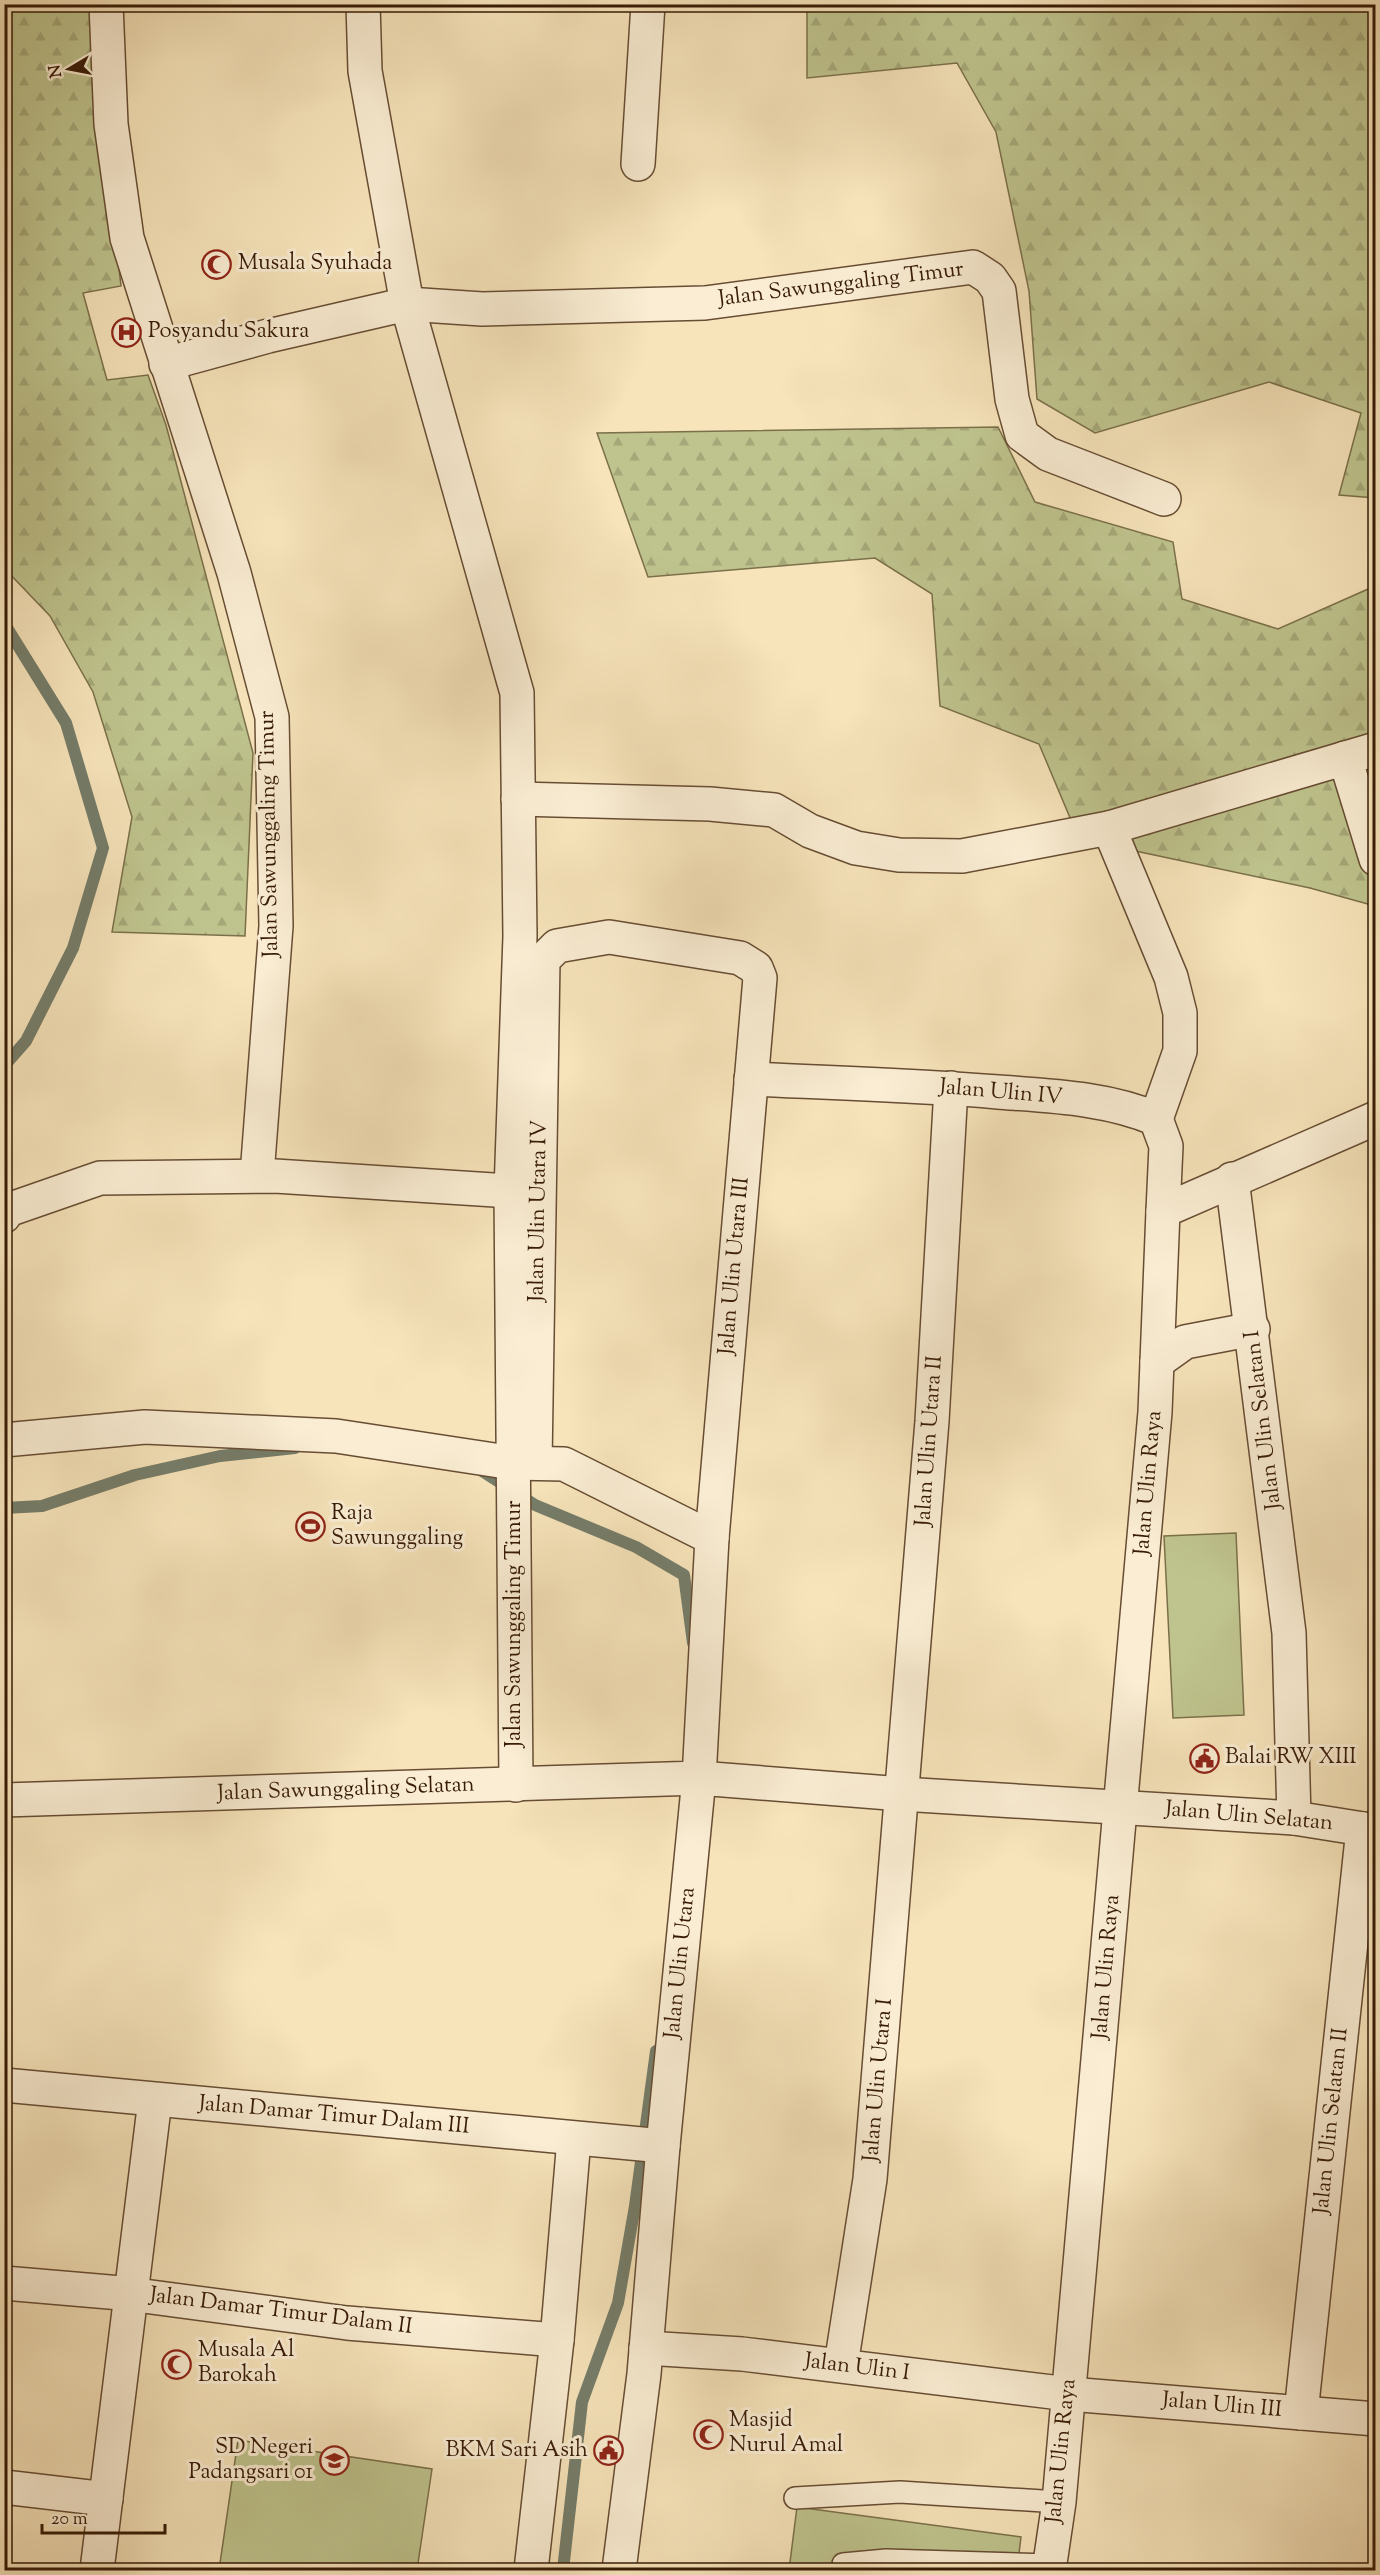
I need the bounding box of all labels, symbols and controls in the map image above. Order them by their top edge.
north arrow [39,39,99,99]
text: N [44,63,69,79]
mosque icon: Musala Syuhada [201,248,233,280]
place label: Musala Syuhada [238,248,392,280]
street label: Jalan Sawunggaling Timur [715,254,966,316]
hospital icon: Posyandu Sakura [111,316,143,348]
place label: Posyandu Sakura [148,316,309,348]
street label: Jalan Sawunggaling Timur [252,710,288,959]
street label: Jalan Ulin IV [937,1072,1064,1114]
street label: Jalan Ulin Utara IV [521,1120,557,1303]
street label: Jalan Ulin Utara III [711,1176,759,1357]
street label: Jalan Ulin Selatan I [1237,1329,1291,1512]
street label: Jalan Ulin Utara II [908,1354,952,1529]
street label: Jalan Ulin Raya [1127,1409,1171,1558]
place label: Raja Sawunggaling [331,1498,464,1555]
street label: Jalan Sawunggaling Timur [499,1501,531,1748]
sports icon: Raja Sawunggaling [294,1511,326,1543]
public building icon: Balai RW XIII [1188,1742,1220,1774]
place label: Balai RW XIII [1225,1742,1357,1774]
street label: Jalan Sawunggaling Selatan [216,1770,475,1811]
street label: Jalan Ulin Selatan [1163,1794,1334,1840]
street label: Jalan Ulin Utara [657,1886,705,2041]
street label: Jalan Ulin Raya [1085,1893,1129,2042]
street label: Jalan Ulin Utara I [856,1997,902,2164]
street label: Jalan Ulin Selatan II [1306,2026,1358,2217]
street label: Jalan Damar Timur Dalam III [196,2088,471,2144]
street label: Jalan Damar Timur Dalam II [147,2280,414,2344]
place label: Musala Al Barokah [198,2335,294,2392]
street label: Jalan Ulin I [802,2346,911,2390]
mosque icon: Musala Al Barokah [161,2348,193,2380]
street label: Jalan Ulin Raya [1038,2377,1086,2526]
street label: Jalan Ulin III [1160,2385,1283,2427]
place label: Masjid Nurul Amal [729,2405,843,2462]
mosque icon: Masjid Nurul Amal [692,2418,724,2450]
place label: SD Negeri Padangsari 01 [188,2432,314,2489]
place label: BKM Sari Asih [446,2435,588,2467]
public building icon: BKM Sari Asih [593,2435,625,2467]
school or university icon: SD Negeri Padangsari 01 [318,2445,350,2477]
scale bar [42,2497,165,2535]
text: 20 m [51,2507,88,2533]

